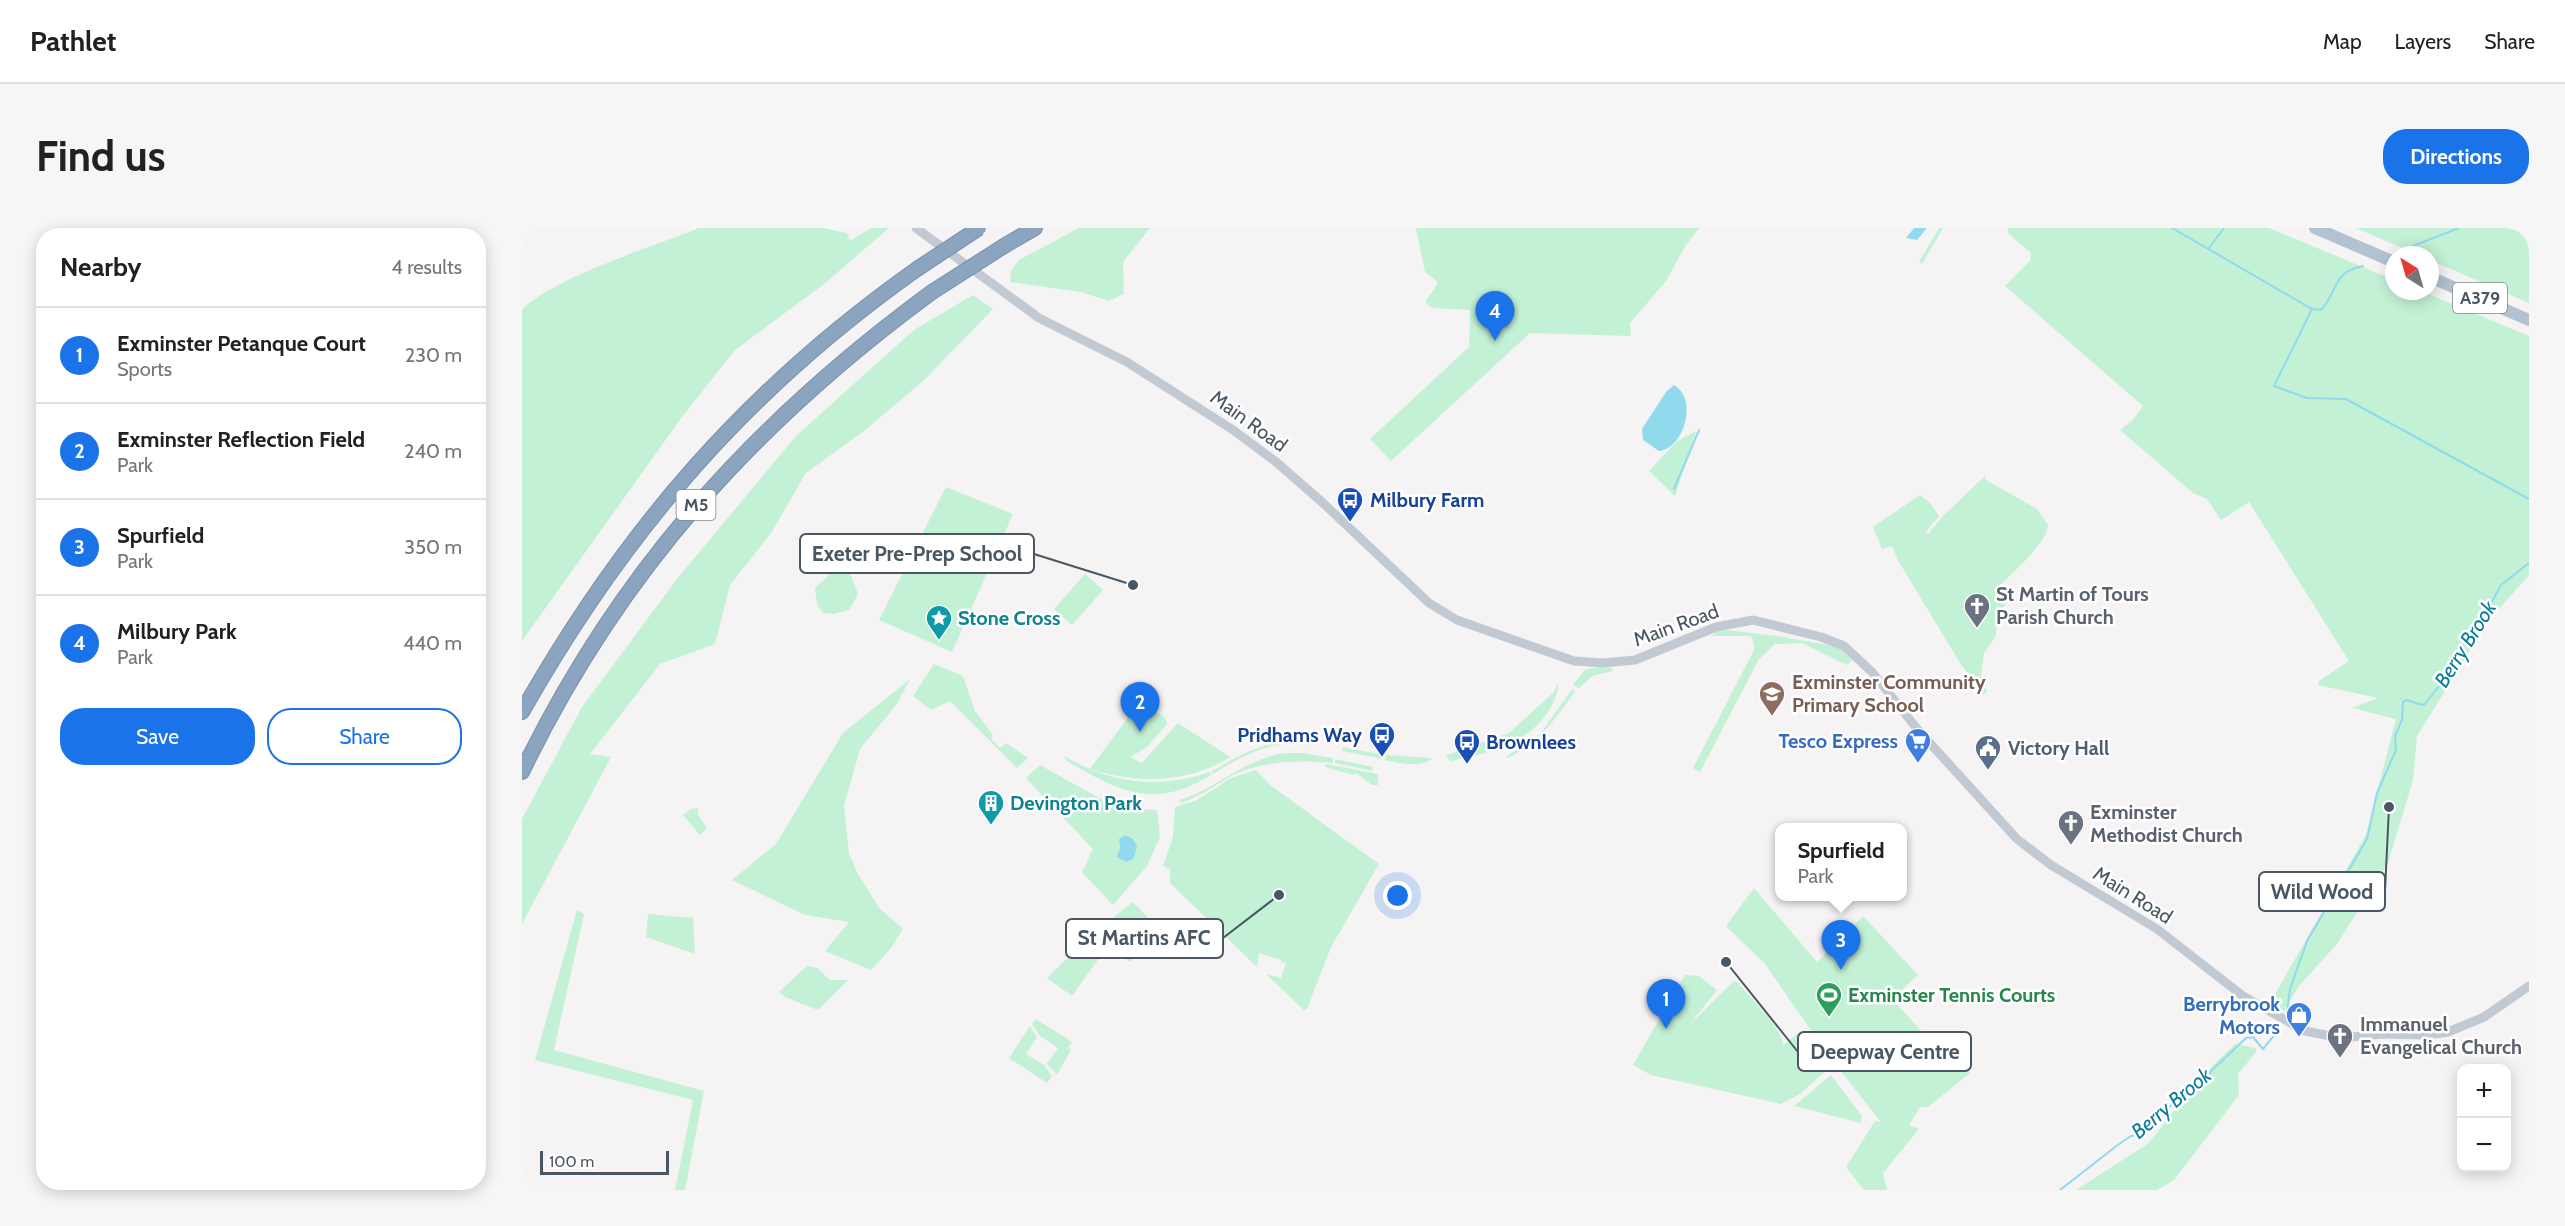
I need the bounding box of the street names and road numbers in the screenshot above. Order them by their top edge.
road number: A379 [2453,283,2507,313]
street label: Main Road [1206,385,1292,457]
road number: M5 [676,490,716,520]
street label: Main Road [1630,598,1722,652]
street label: Main Road [2089,861,2177,929]

